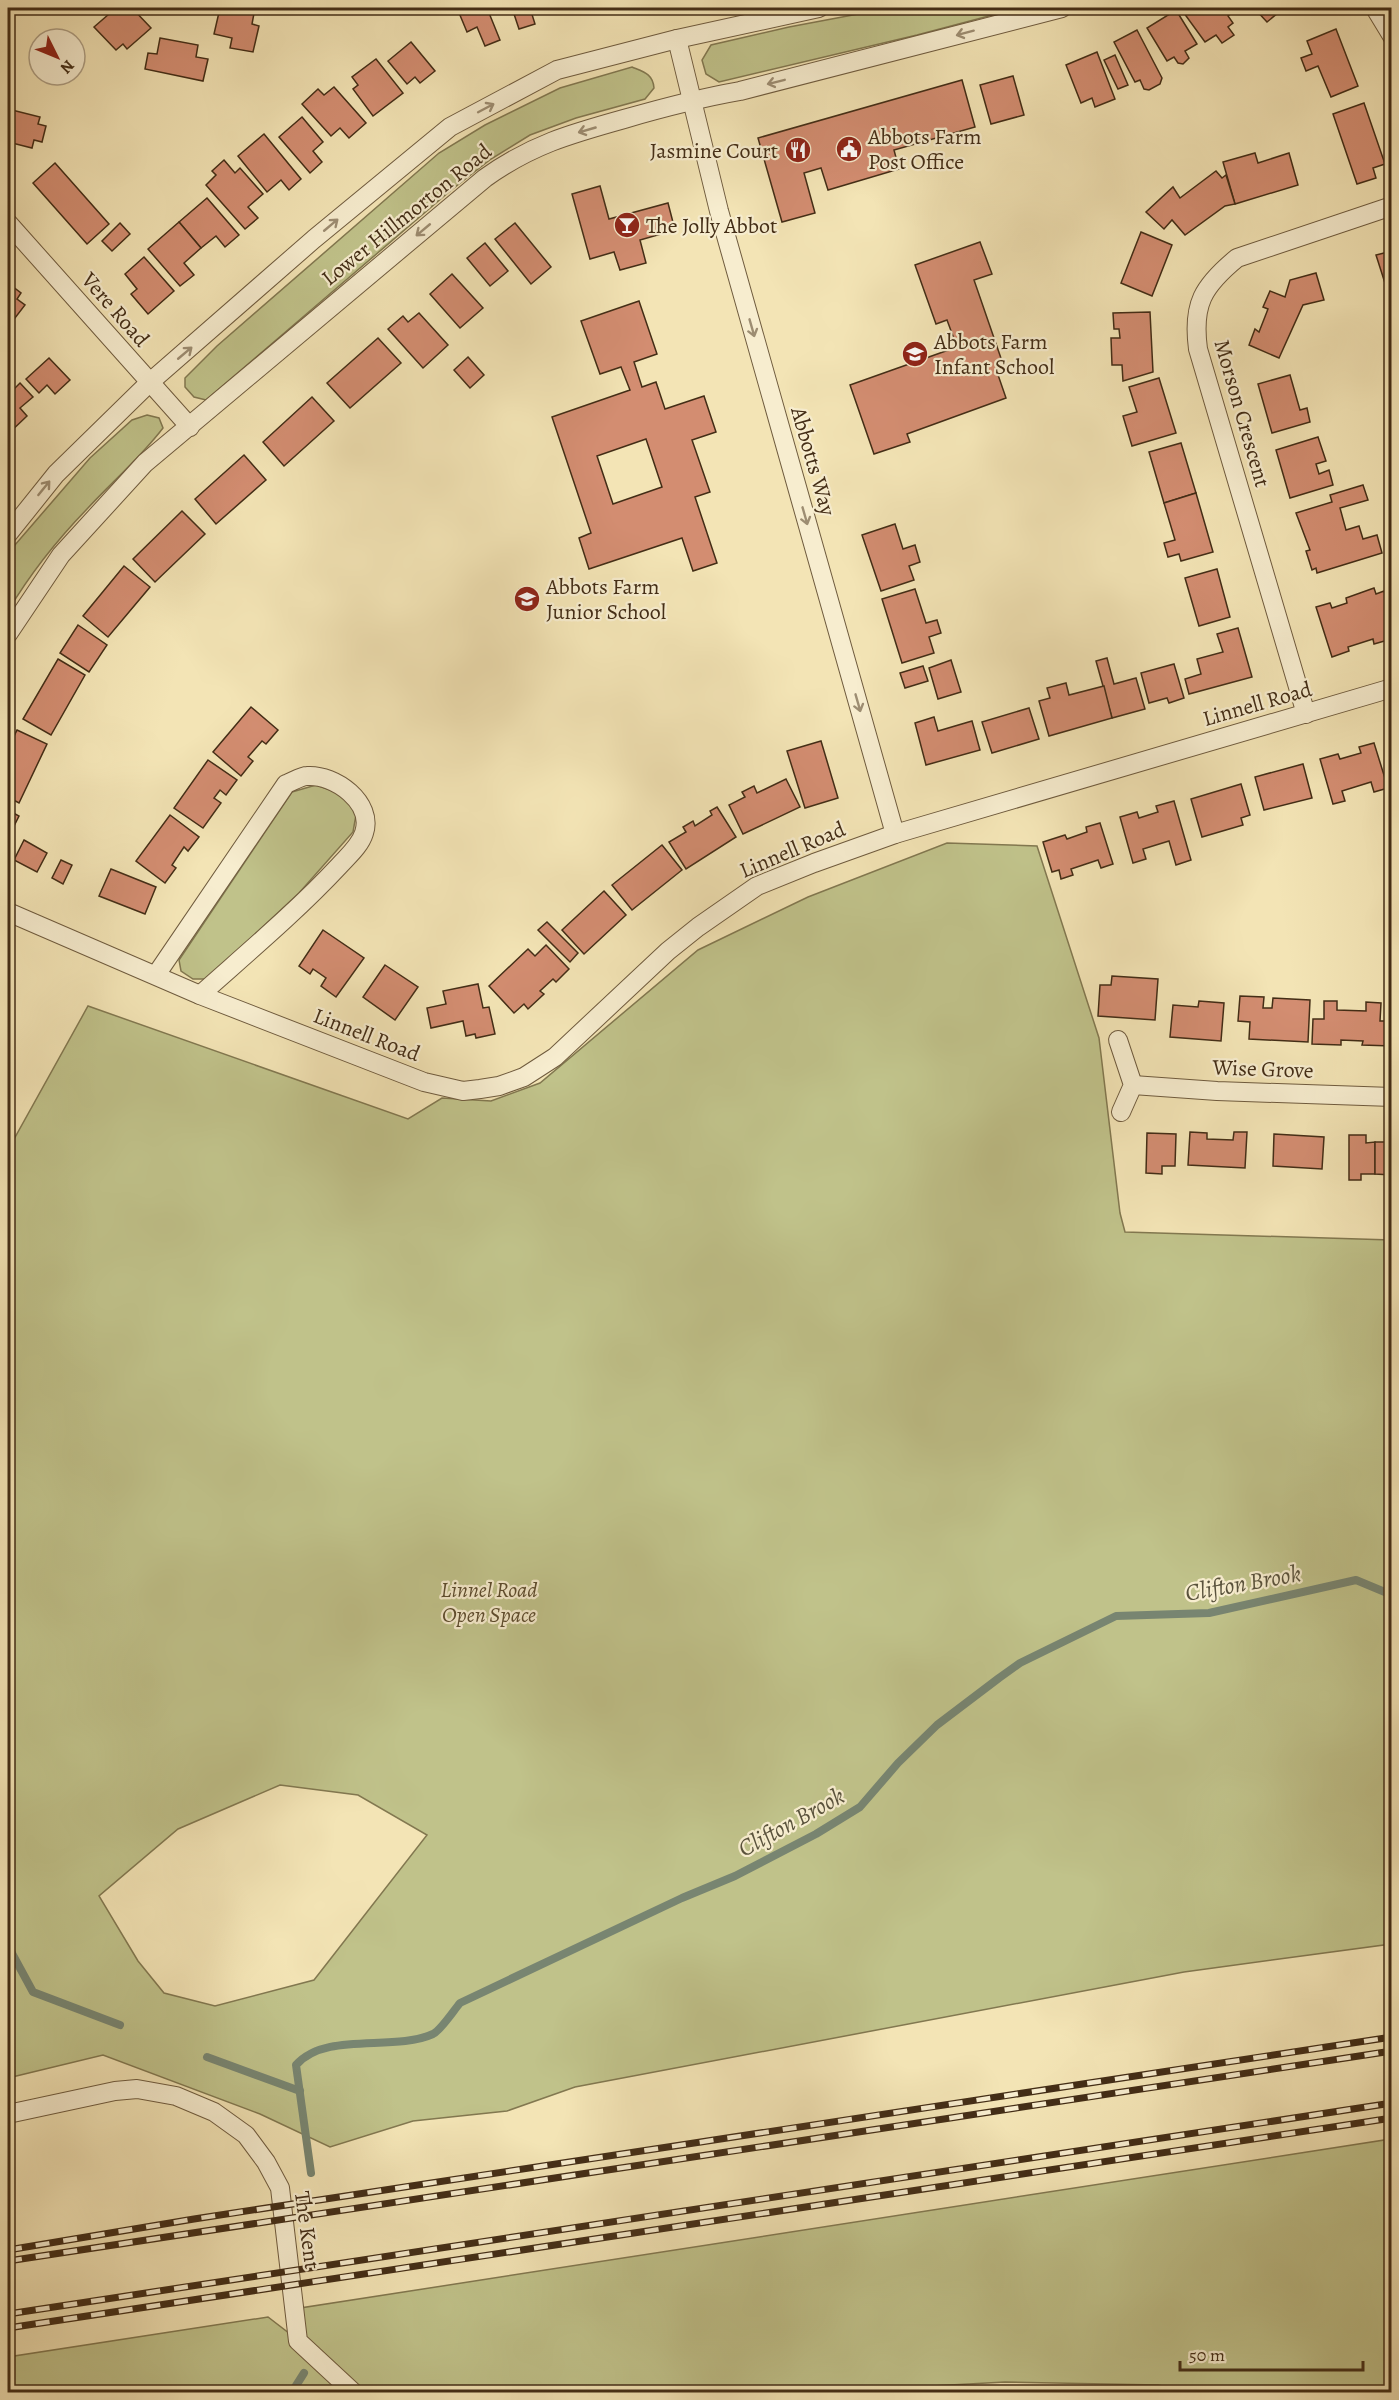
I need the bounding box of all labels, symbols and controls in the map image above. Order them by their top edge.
north arrow [27,27,87,87]
one-way arrow [955,28,974,39]
text: N [55,55,79,79]
one-way arrow [767,76,786,88]
one-way arrow [477,102,495,113]
place label: Abbots Farm Post Office [867,122,981,177]
one-way arrow [578,125,597,136]
public building icon: Abbots Farm Post Office [834,134,864,164]
restaurant icon: Jasmine Court [783,135,813,165]
place label: Jasmine Court [650,136,778,166]
street label: Lower Hillmorton Road [315,137,498,293]
bar icon: The Jolly Abbot [612,210,642,240]
place label: The Jolly Abbot [646,211,777,241]
one-way arrow [323,218,338,232]
one-way arrow [415,223,431,236]
street label: Vere Road [74,265,156,354]
one-way arrow [746,318,758,337]
place label: Abbots Farm Infant School [933,327,1054,382]
street label: Morson Crescent [1207,336,1277,491]
school or university icon: Abbots Farm Infant School [900,339,930,369]
one-way arrow [177,347,193,360]
street label: Abbotts Way [783,402,843,519]
one-way arrow [37,480,50,496]
one-way arrow [800,506,811,525]
place label: Abbots Farm Junior School [545,572,666,627]
school or university icon: Abbots Farm Junior School [512,584,542,614]
street label: Linnell Road [1199,674,1316,734]
one-way arrow [853,693,864,712]
street label: Linnell Road [735,814,850,886]
street label: Linnell Road [309,1001,425,1069]
street label: Wise Grove [1211,1052,1314,1086]
water label: Clifton Brook [1183,1557,1304,1609]
park label: Linnel Road Open Space [441,1575,537,1630]
water label: Clifton Brook [732,1780,850,1864]
street label: The Kent [287,2189,327,2271]
scale bar [1180,2334,1363,2372]
text: 50 m [1189,2343,1225,2367]

